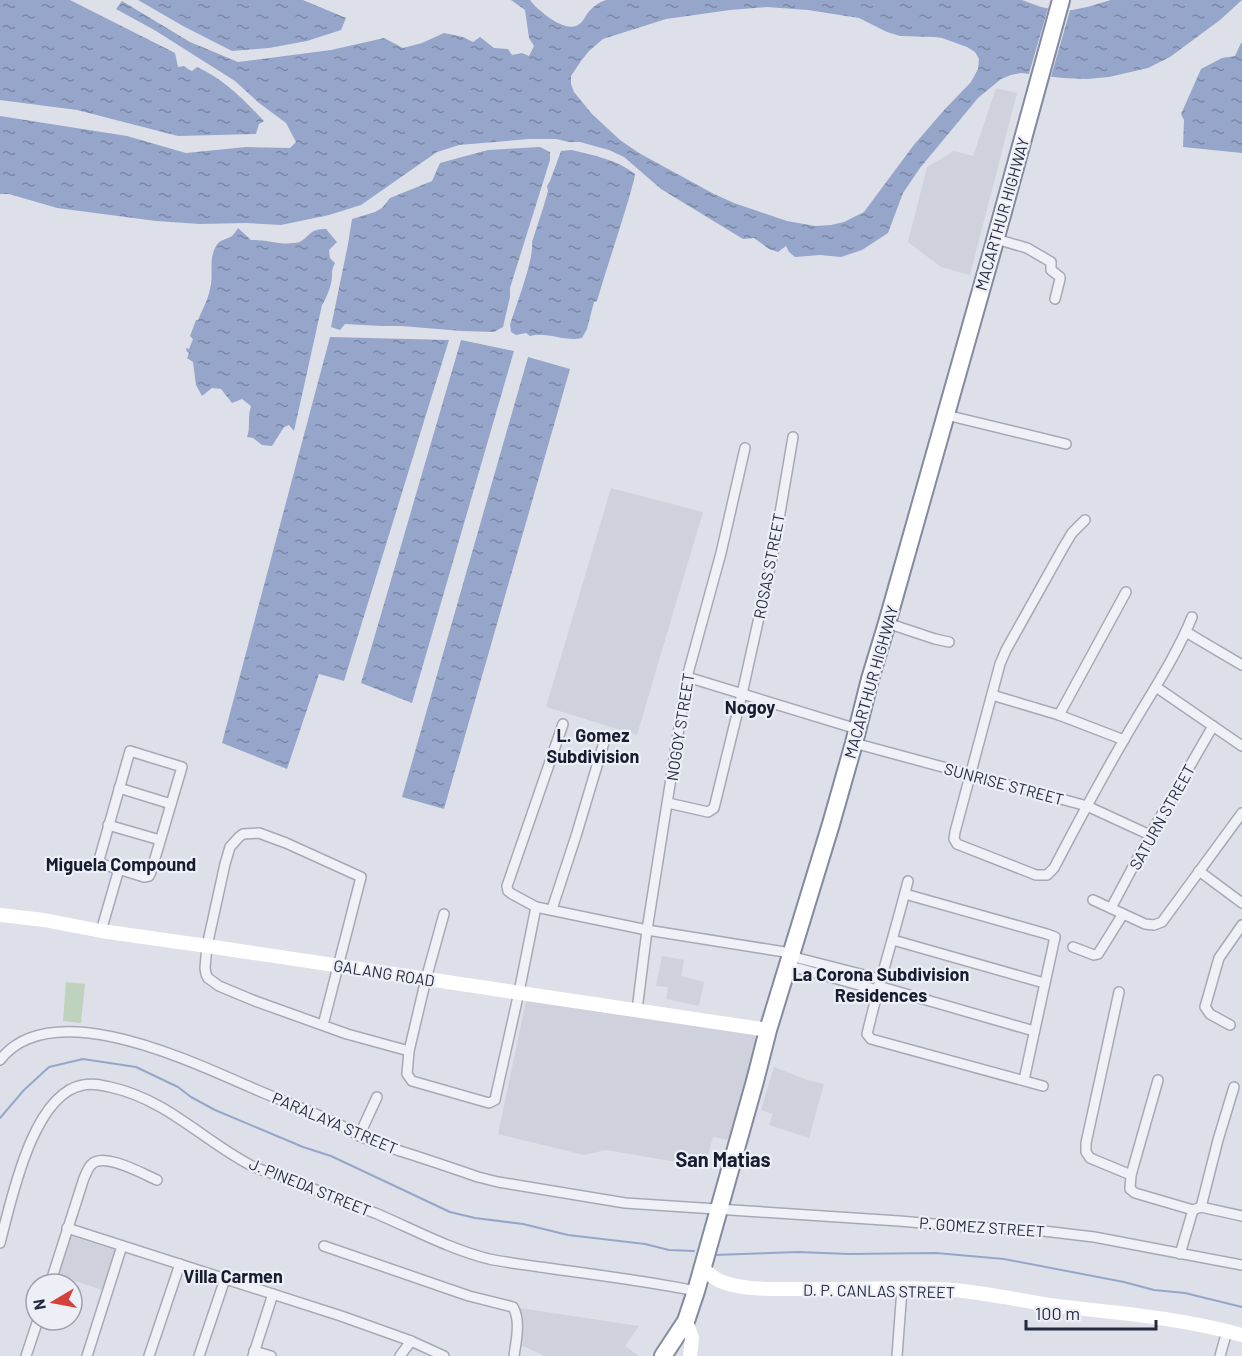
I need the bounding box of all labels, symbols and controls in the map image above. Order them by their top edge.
street label: MACARTHUR HIGHWAY [971,135,1032,292]
street label: ROSAS STREET [749,512,788,620]
street label: MACARTHUR HIGHWAY [840,603,901,760]
street label: NOGOY STREET [662,672,697,782]
district label: Nogoy [725,696,775,718]
district label: L. Gomez Subdivision [547,724,639,767]
street label: SUNRISE STREET [942,758,1066,809]
street label: SATURN STREET [1125,761,1198,873]
district label: Miguela Compound [46,853,196,875]
street label: GALANG ROAD [332,955,436,990]
district label: La Corona Subdivision Residences [793,963,969,1006]
street label: PARALAYA STREET [270,1088,401,1158]
district label: San Matias [675,1147,771,1171]
street label: J. PINEDA STREET [247,1153,374,1220]
street label: P. GOMEZ STREET [919,1213,1045,1240]
district label: Villa Carmen [183,1265,283,1287]
north arrow [24,1272,84,1332]
street label: D. P. CANLAS STREET [803,1280,955,1301]
scale bar [1026,1293,1156,1331]
text: N [28,1298,49,1312]
text: 100 m [1035,1302,1080,1324]

